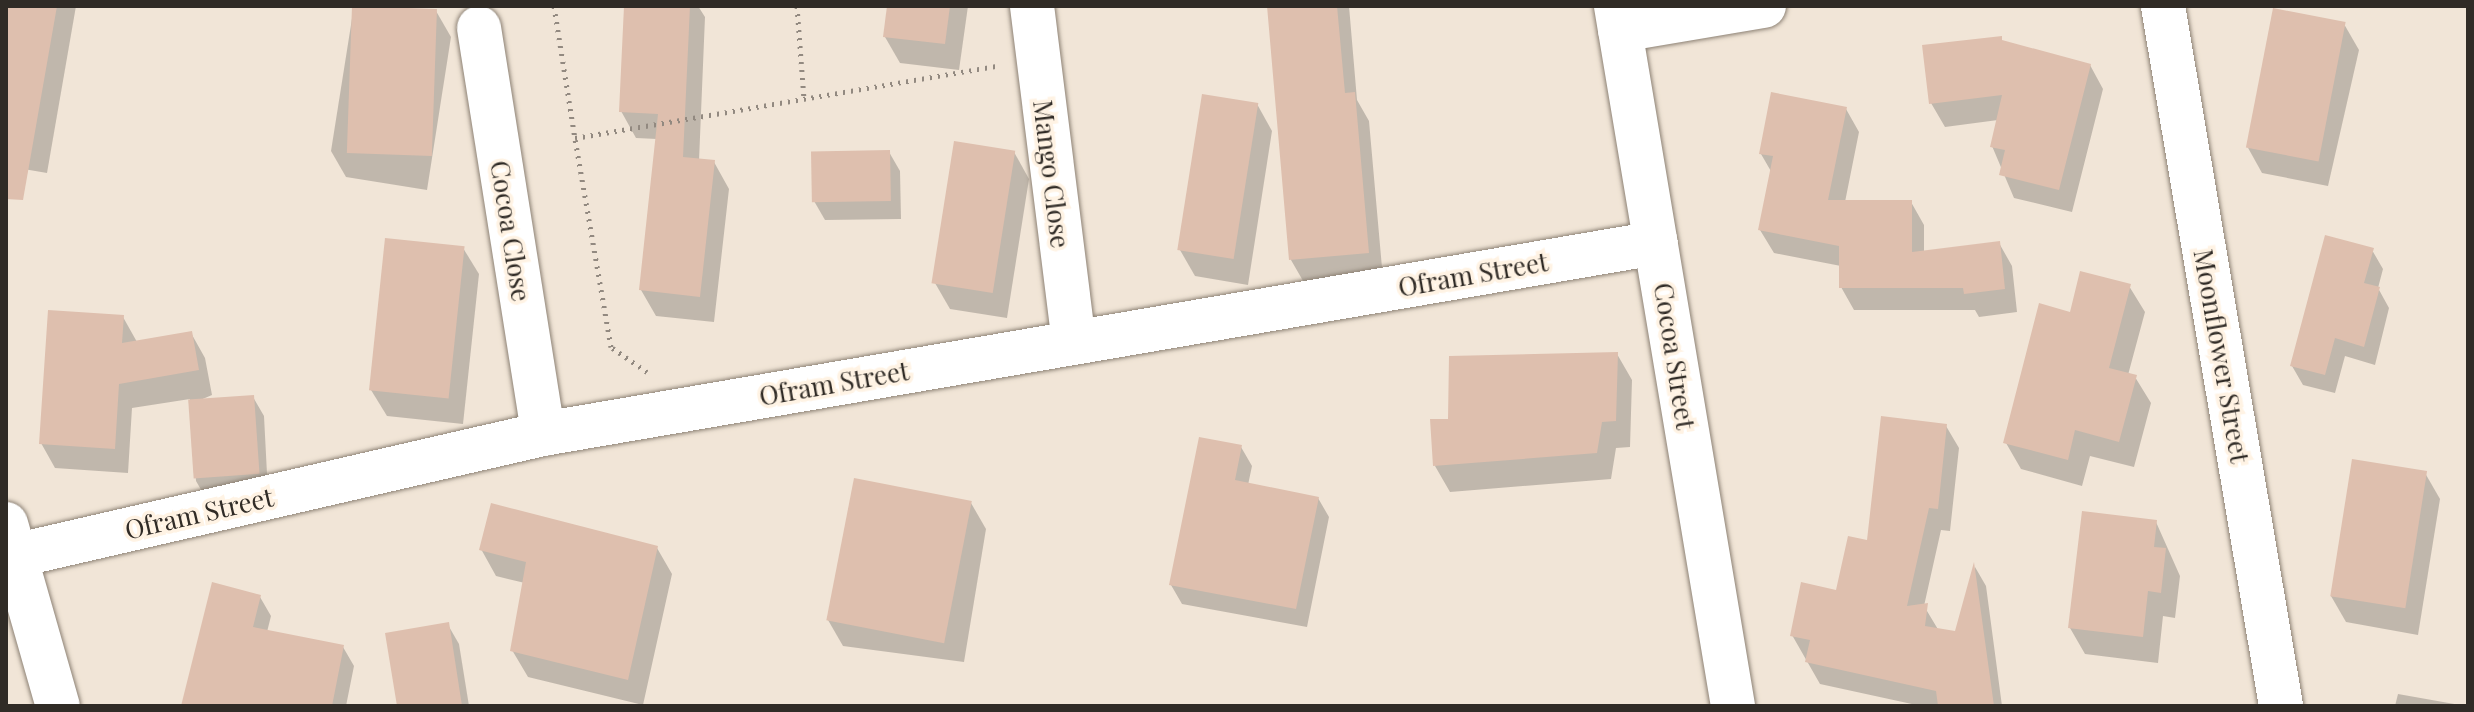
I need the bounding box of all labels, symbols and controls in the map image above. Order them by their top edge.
street label: Mango Close [1027,98,1077,250]
street label: Cocoa Close [484,158,538,304]
street label: Ofram Street [1396,245,1550,303]
street label: Moonflower Street [2188,246,2256,466]
street label: Cocoa Street [1648,280,1702,432]
street label: Ofram Street [757,354,911,412]
street label: Ofram Street [122,481,276,545]

